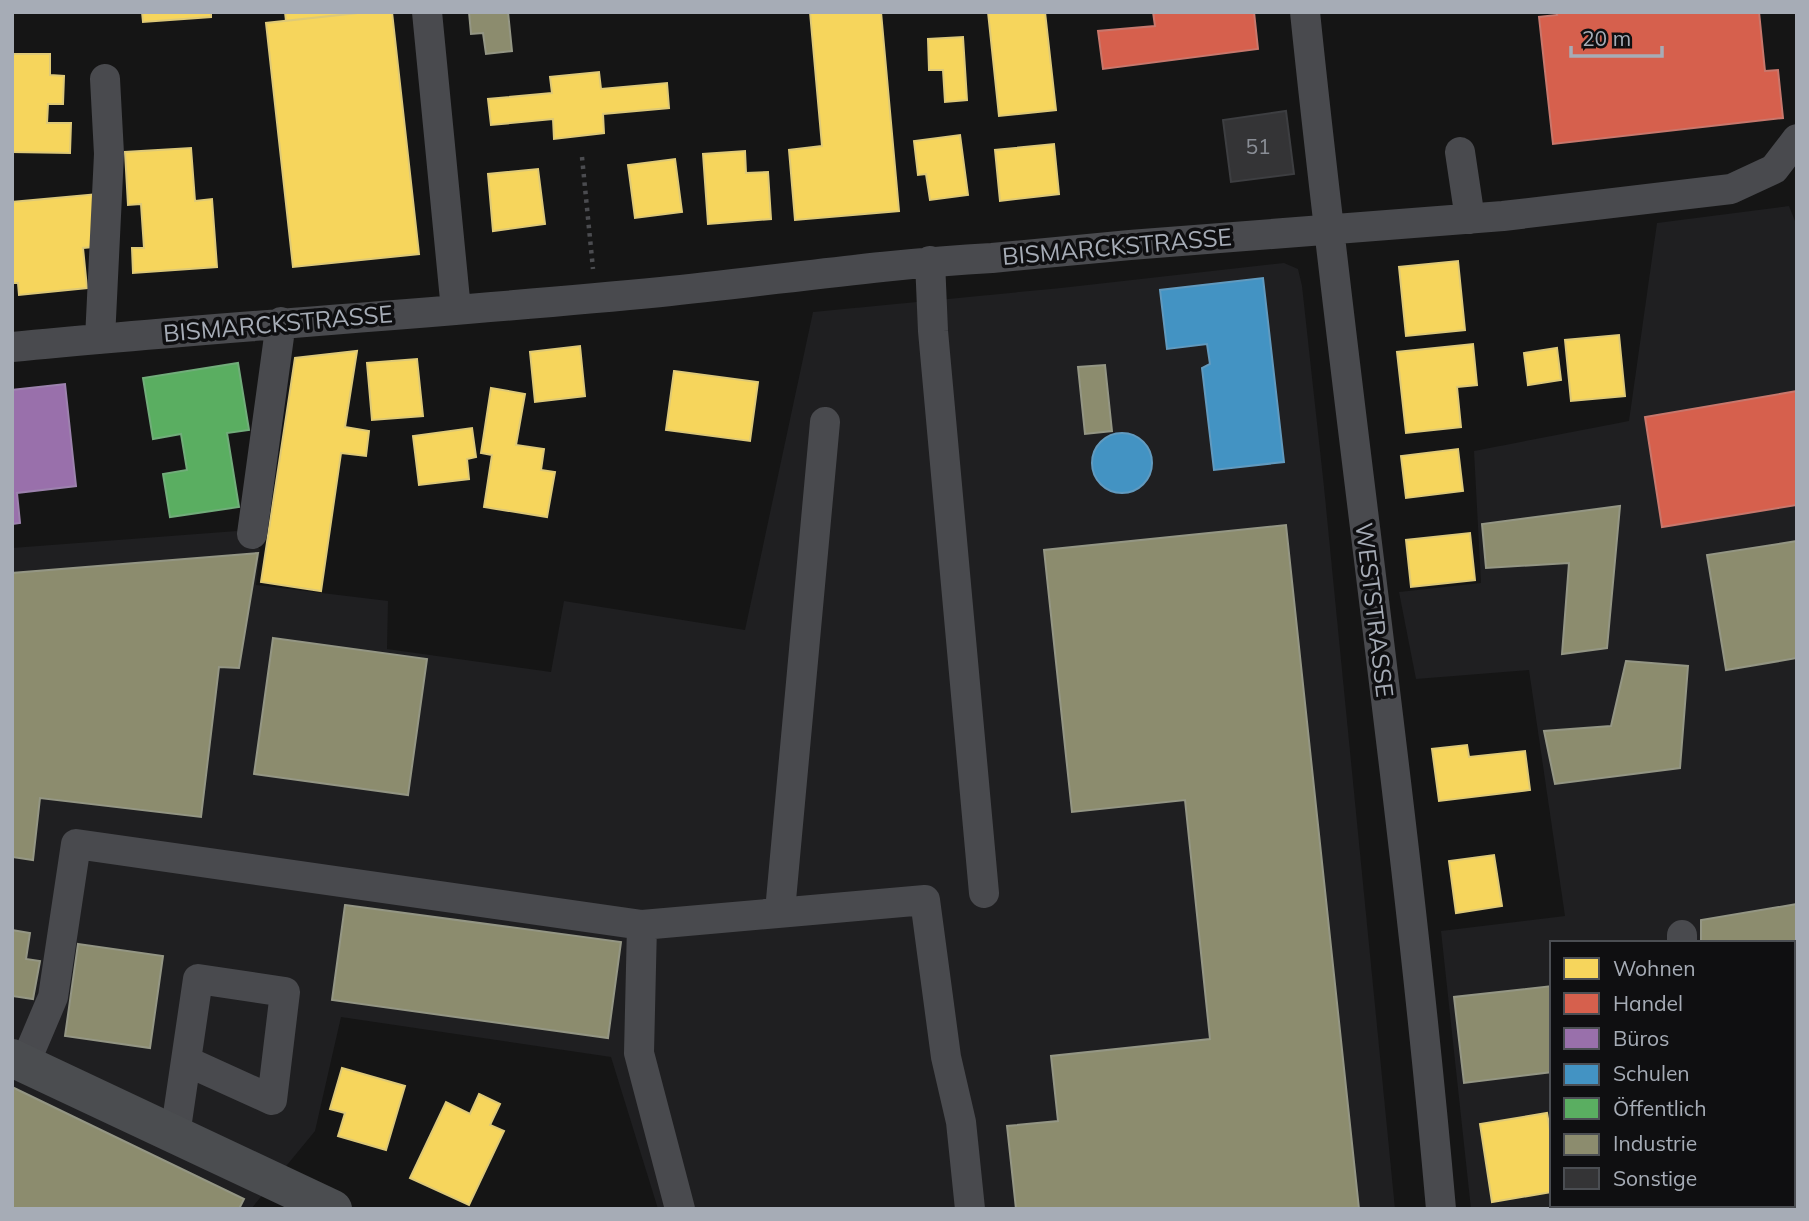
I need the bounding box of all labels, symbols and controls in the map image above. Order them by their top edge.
scale bar [1571,14,1662,58]
text: 20 m [1582,25,1631,51]
house number: 51 [1245,133,1271,159]
street label: BISMARCKSTRASSE [1001,221,1233,271]
street label: BISMARCKSTRASSE [162,298,394,348]
street label: WESTSTRASSE [1349,521,1401,699]
legend [1550,941,1795,1207]
text: Wohnen [1613,955,1695,981]
text: Handel [1613,990,1683,1016]
text: Büros [1613,1025,1669,1051]
text: Schulen [1613,1060,1690,1086]
text: Öffentlich [1613,1095,1707,1121]
text: Industrie [1613,1130,1697,1156]
text: Sonstige [1613,1165,1697,1191]

